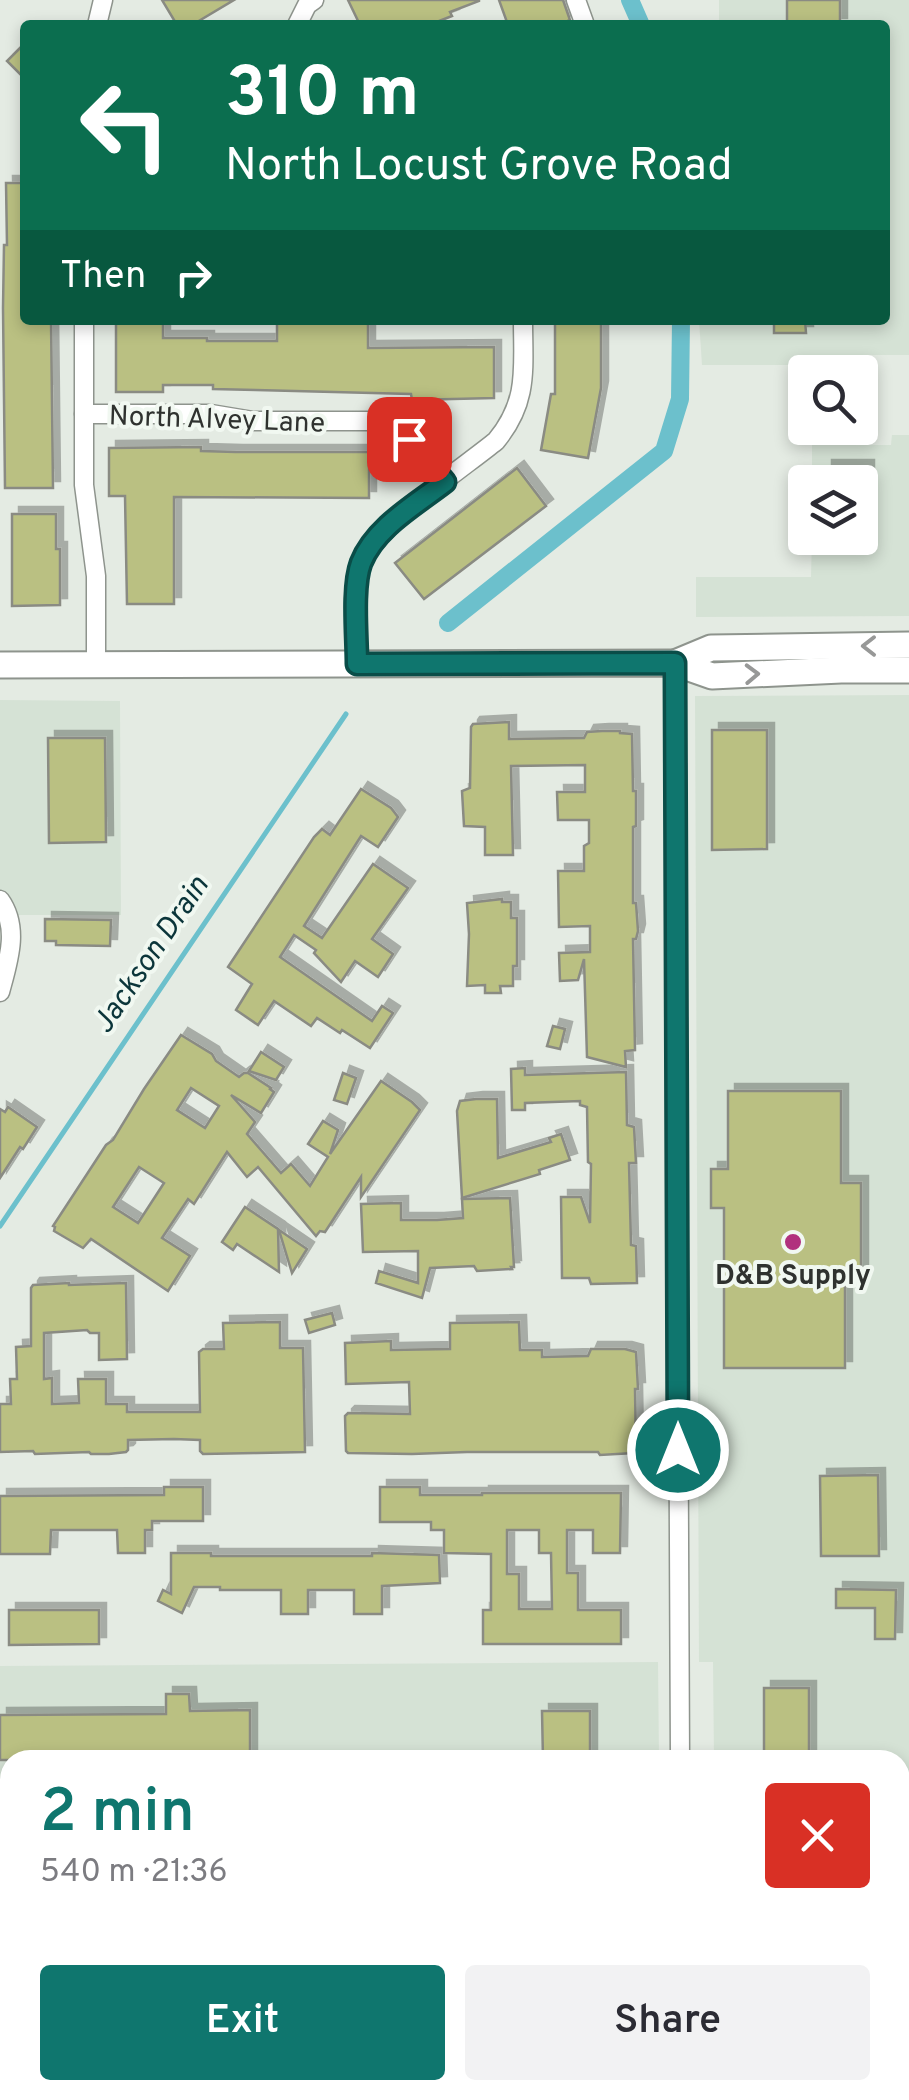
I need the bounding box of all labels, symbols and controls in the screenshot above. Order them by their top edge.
text: 310 m [225,52,420,141]
icon: left [60,60,190,190]
text: North Locust Grove Road [225,139,733,196]
icon: right [166,250,221,305]
text: Then [60,253,146,302]
map controls [788,355,878,555]
button: search [788,355,878,445]
pin [367,397,452,482]
street label: North Alvey Lane [108,399,326,443]
icon: arrive [382,412,437,467]
button: layers [788,465,878,555]
one-way arrow [861,635,876,657]
one-way arrow [744,664,760,685]
water label: Jackson Drain [86,870,218,1041]
marker: D&B Supply [782,1231,804,1253]
place label: D&B Supply [715,1259,871,1295]
position arrow [626,1398,730,1502]
text: 2 min [40,1777,195,1853]
button: close [765,1783,870,1888]
text: 540 m · 21:36 [40,1853,228,1893]
button: Exit [40,1965,445,2080]
button: Share [465,1965,870,2080]

